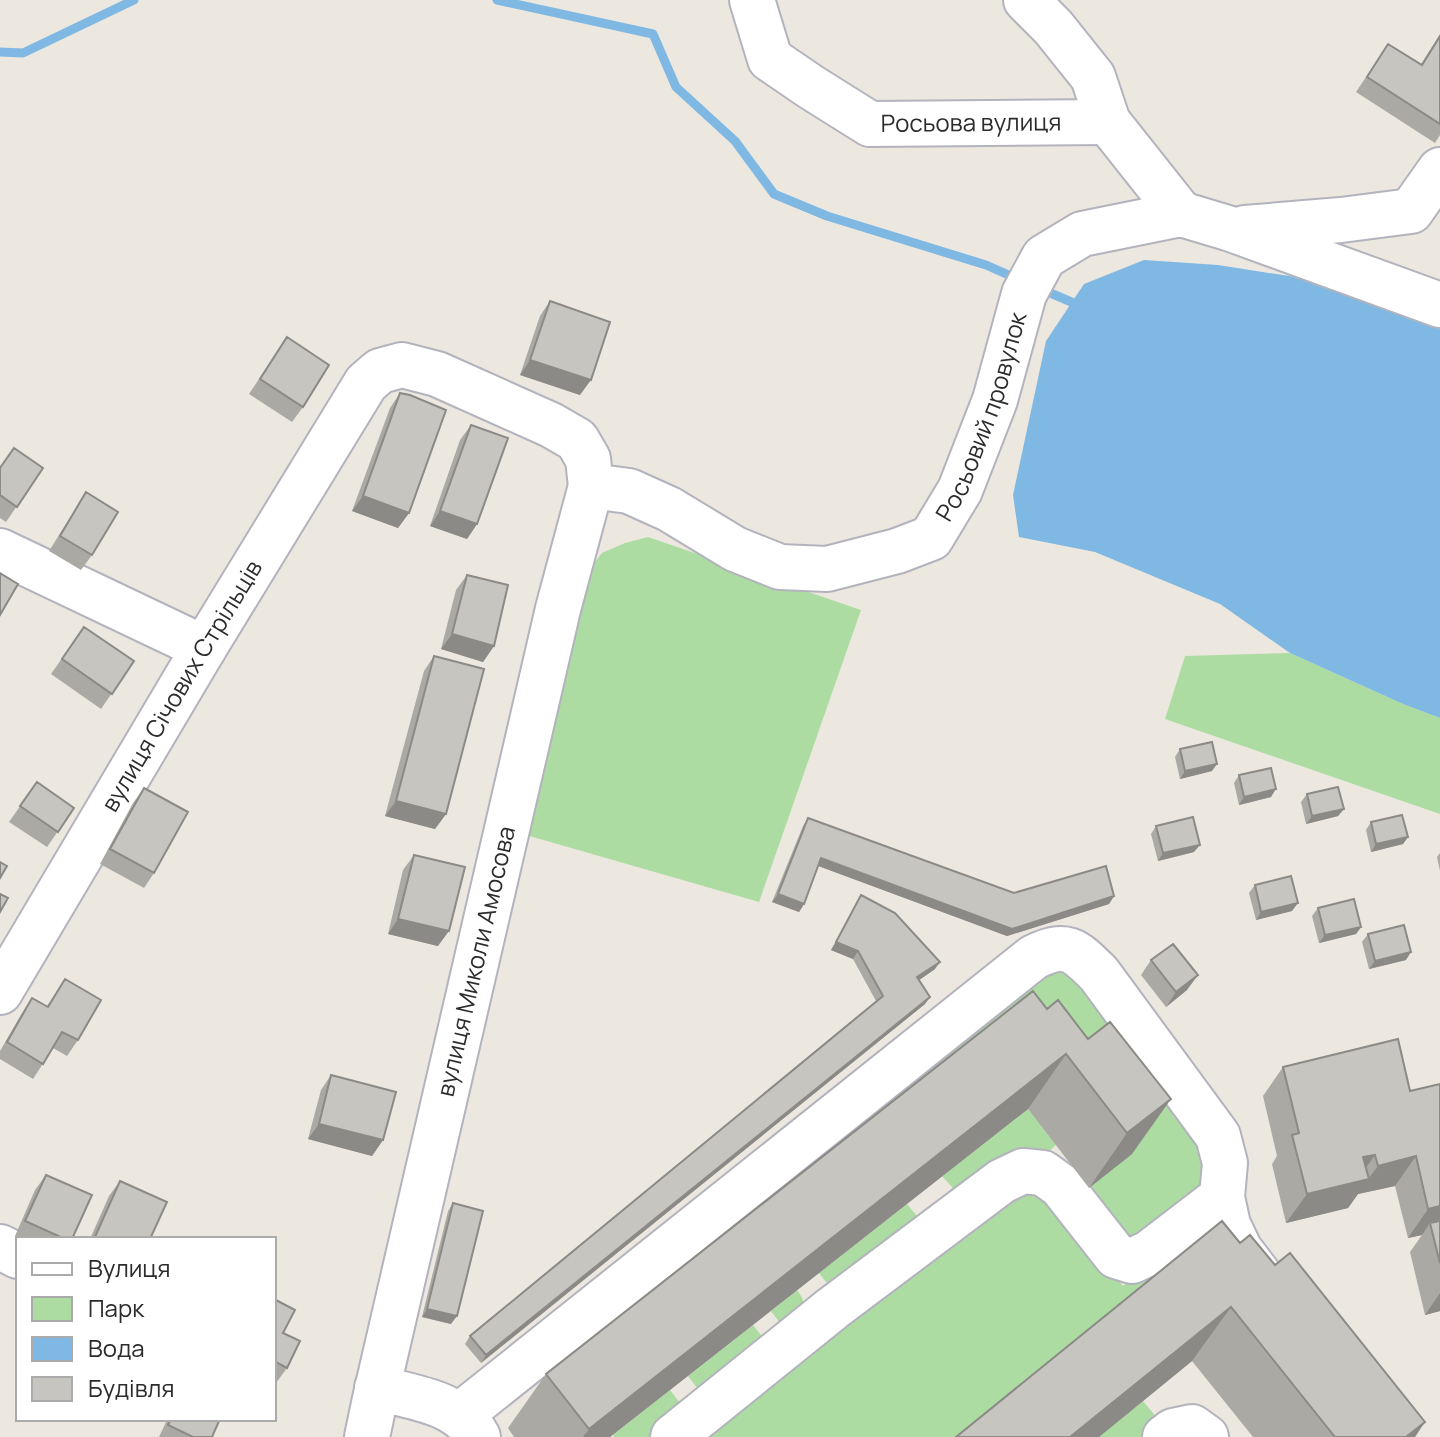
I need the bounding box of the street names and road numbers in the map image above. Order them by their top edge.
street label: Росьова вулиця [881,104,1061,139]
street label: Росьовий провулок [927,307,1034,527]
street label: вулиця Січових Стрільців [93,553,269,817]
street label: вулиця Миколи Амосова [428,823,522,1100]

